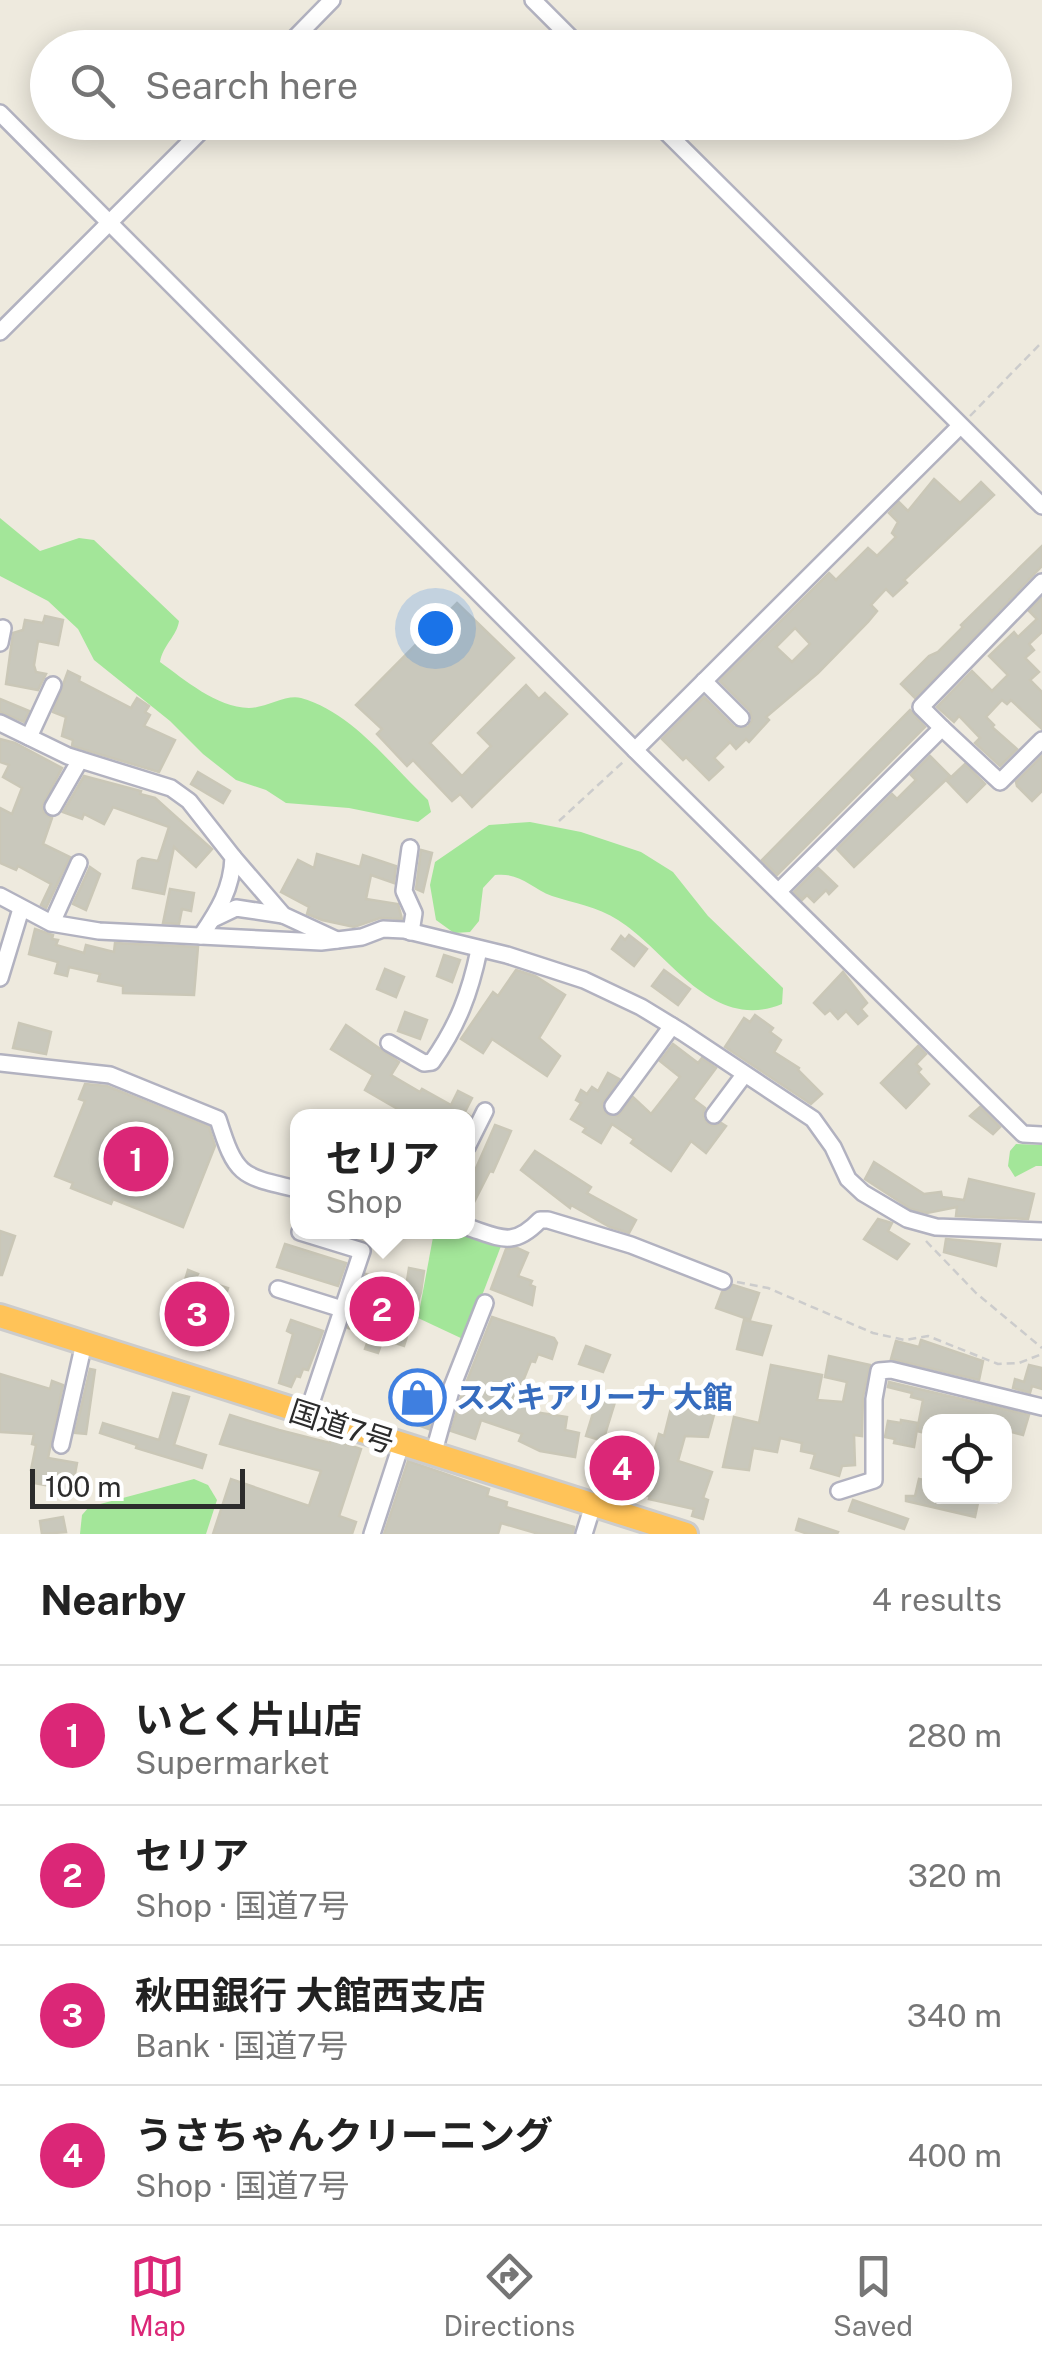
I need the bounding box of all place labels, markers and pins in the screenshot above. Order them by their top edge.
pin: 1 [104,1122,168,1196]
pin: 2 [350,1272,414,1346]
pin: 3 [164,1276,230,1352]
shop icon: スズキアリーナ 大館 [387,1367,447,1427]
place label: スズキアリーナ 大館 [456,1379,733,1415]
pin: 4 [590,1430,654,1506]

